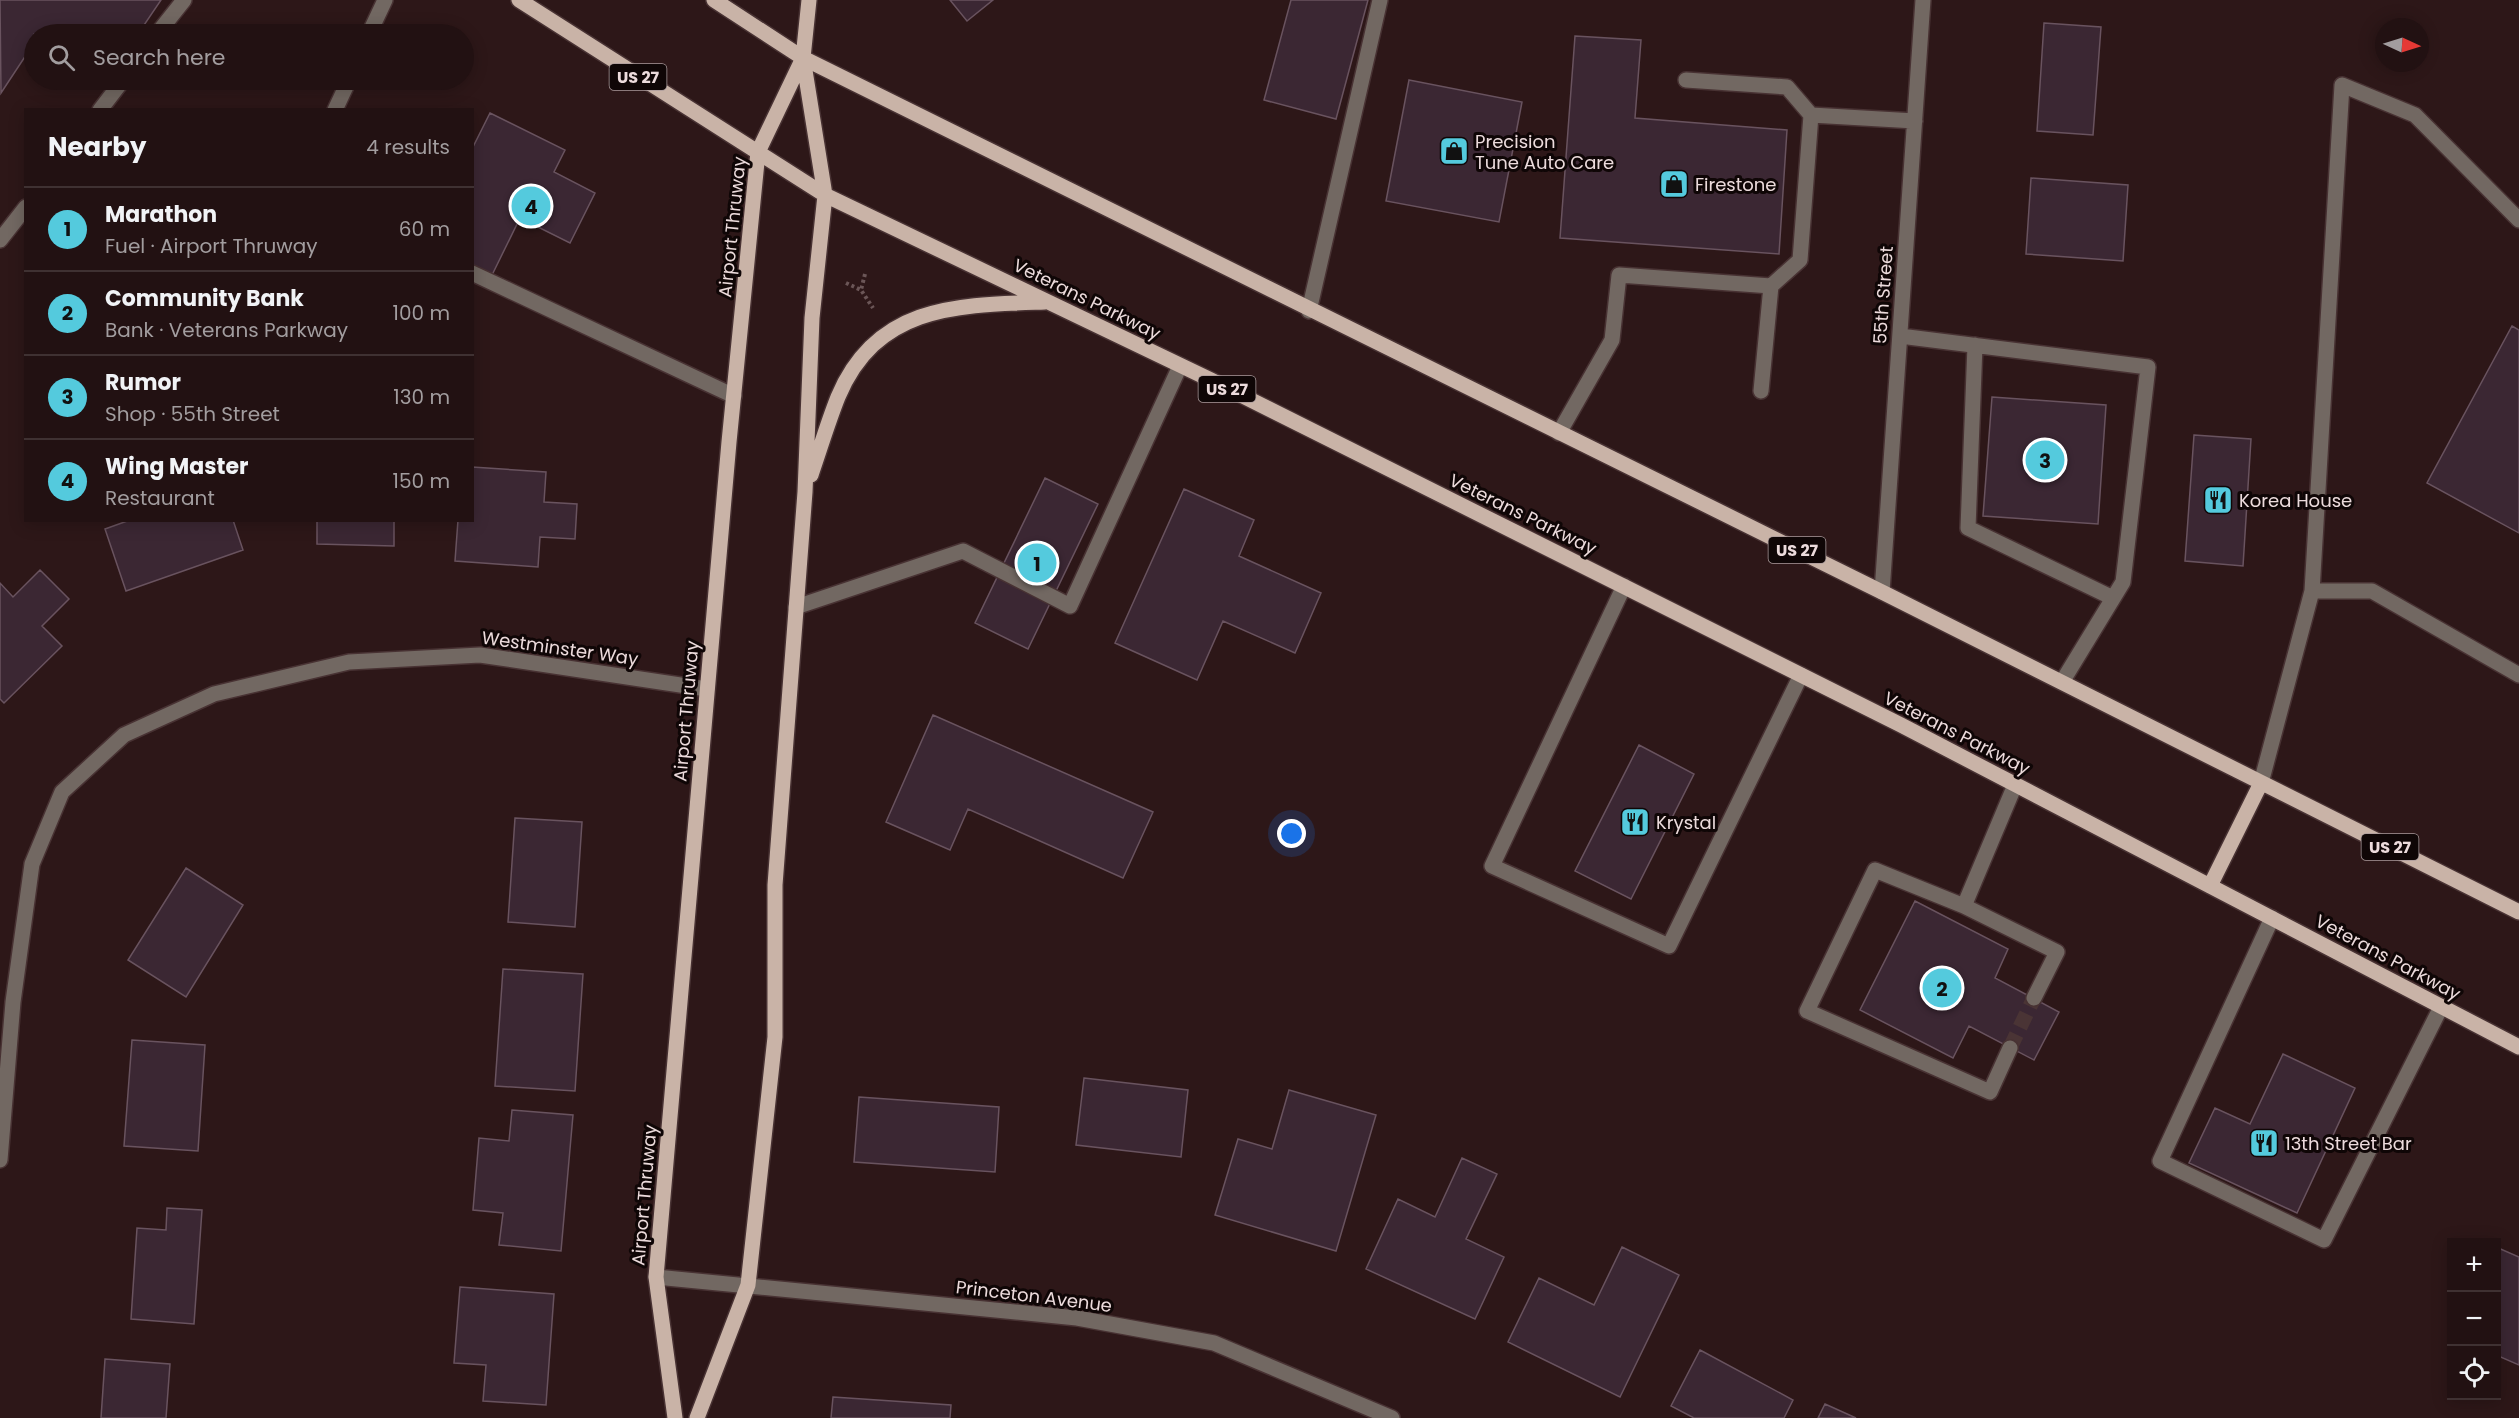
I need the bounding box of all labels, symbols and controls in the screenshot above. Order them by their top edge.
north arrow [2375,18,2429,72]
search box [24,24,474,90]
icon: search [45,41,78,74]
text: Search here [93,42,226,73]
road number: US 27 [610,64,666,90]
text: Nearby [48,129,146,165]
place label: Precision Tune Auto Care [1475,129,1614,175]
text: 4 results [366,133,450,161]
shop icon: Precision Tune Auto Care [1438,135,1470,167]
street label: Airport Thruway [712,155,752,299]
shop icon: Firestone [1658,168,1690,200]
place label: Firestone [1695,172,1777,197]
pin: 4 [512,184,550,228]
text: Marathon [105,199,217,230]
text: 1 [64,215,71,243]
text: 60 m [399,215,450,243]
text: Fuel · Airport Thruway [105,232,317,260]
street label: 55th Street [1867,245,1899,345]
street label: Veterans Parkway [1009,252,1165,346]
text: Community Bank [105,283,304,314]
text: 2 [62,299,73,327]
text: 100 m [393,299,450,327]
text: Bank · Veterans Parkway [105,316,348,344]
text: Rumor [105,367,181,398]
road number: US 27 [1198,376,1256,402]
text: 3 [61,383,74,411]
text: 130 m [393,383,450,411]
text: Shop · 55th Street [105,400,280,428]
pin: 3 [2026,438,2064,482]
text: Wing Master [105,451,248,482]
text: 4 [61,467,74,495]
text: 150 m [393,467,450,495]
street label: Veterans Parkway [1445,467,1601,561]
text: Restaurant [105,484,215,512]
restaurant icon: Korea House [2202,484,2234,516]
place label: Korea House [2239,488,2352,513]
road number: US 27 [1768,537,1826,563]
pin: 1 [1018,540,1056,586]
street label: Westminster Way [480,625,640,671]
street label: Airport Thruway [667,639,705,783]
street label: Veterans Parkway [1879,685,2035,781]
restaurant icon: Krystal [1619,806,1651,838]
place label: Krystal [1656,810,1716,835]
your location [1277,819,1306,848]
road number: US 27 [2362,834,2418,860]
street label: Veterans Parkway [2311,908,2465,1006]
pin: 2 [1922,966,1962,1010]
street label: Airport Thruway [625,1123,663,1267]
restaurant icon: 13th Street Bar [2248,1127,2280,1159]
place label: 13th Street Bar [2285,1131,2412,1156]
map controls [2447,1238,2501,1400]
button: + [2447,1238,2501,1292]
street label: Princeton Avenue [954,1274,1114,1318]
button: − [2447,1292,2501,1346]
button: locate [2447,1346,2501,1400]

